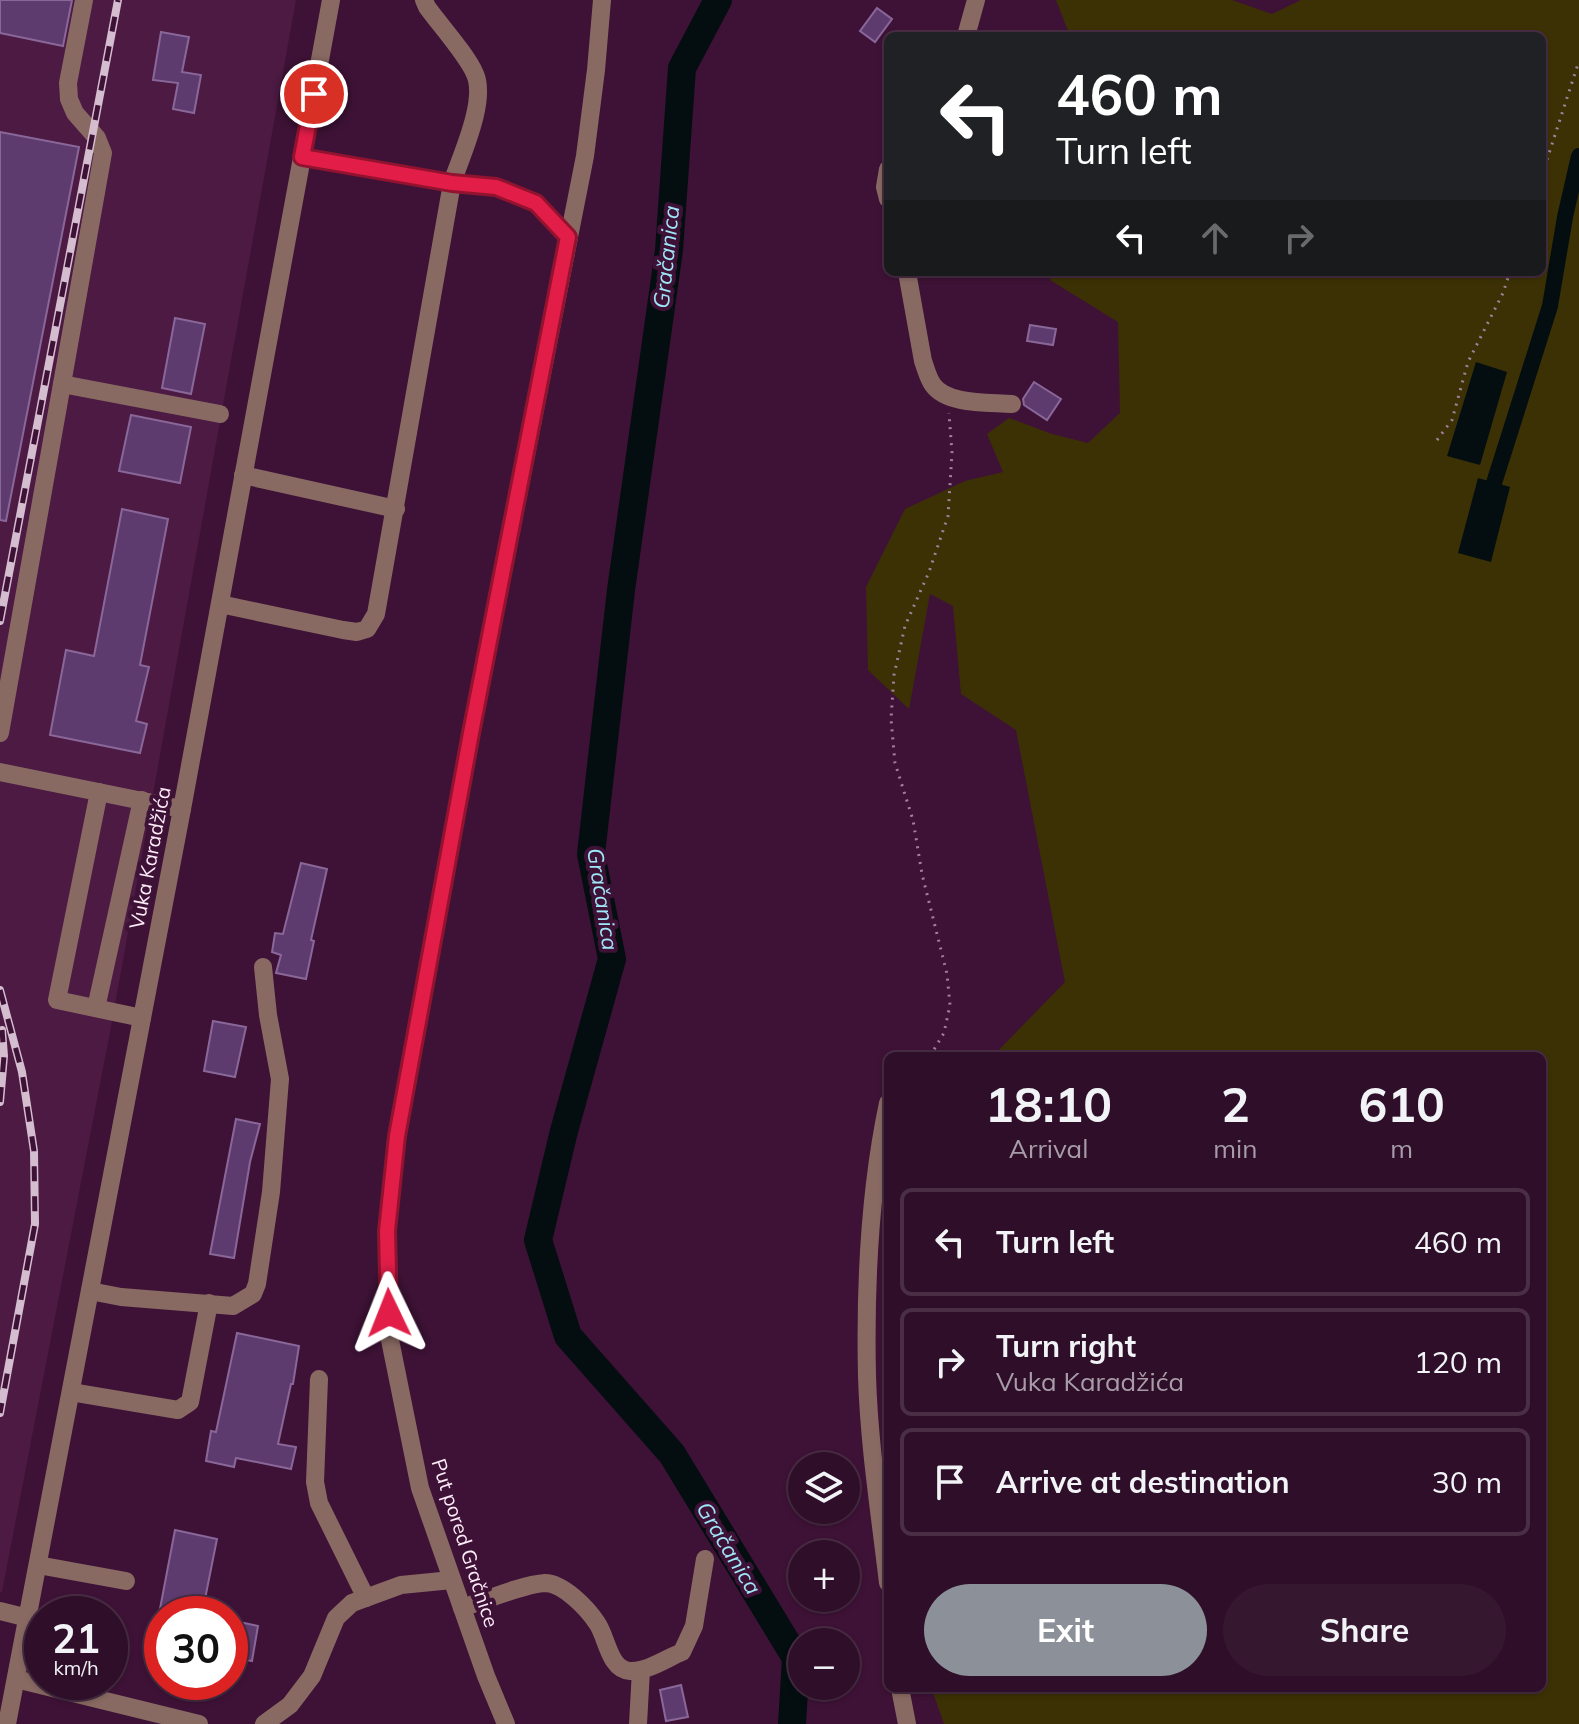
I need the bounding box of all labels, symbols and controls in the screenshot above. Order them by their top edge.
text: 460 m [1056,59,1223,129]
pin [280,60,348,128]
icon: left [924,64,1028,168]
icon: arrive [292,72,336,116]
text: Turn left [1056,128,1192,173]
water label: Gračanica [647,204,685,310]
icon: left [1109,216,1153,260]
icon: ahead [1193,216,1237,260]
icon: right [1277,216,1321,260]
street label: Vuka Karadžića [123,784,176,931]
water label: Gračanica [581,846,625,952]
text: 18:10 [985,1074,1112,1134]
text: 2 [1221,1074,1250,1134]
text: 610 [1359,1074,1445,1134]
text: Arrival [1009,1132,1088,1165]
text: min [1213,1132,1257,1165]
text: m [1390,1132,1413,1165]
icon: left [928,1220,972,1264]
text: Turn left [996,1223,1114,1261]
text: 460 m [1414,1223,1502,1261]
position arrow [347,1271,431,1355]
text: Turn right [996,1327,1136,1365]
icon: right [928,1340,972,1384]
text: 120 m [1414,1343,1502,1381]
text: Vuka Karadžića [996,1365,1184,1398]
map controls [788,1452,860,1700]
button: layers [788,1452,860,1524]
street label: Put pored Gračnice [426,1455,505,1630]
icon: arrive [928,1460,972,1504]
text: Arrive at destination [996,1463,1290,1501]
text: 30 m [1432,1463,1502,1501]
water label: Gračanica [690,1497,768,1599]
button: + [788,1540,860,1612]
button: Exit [924,1584,1207,1676]
button: Share [1223,1584,1506,1676]
speed limit sign: 30 [144,1596,248,1700]
text: 21 [52,1613,100,1663]
button: − [788,1628,860,1700]
text: km/h [53,1655,99,1680]

